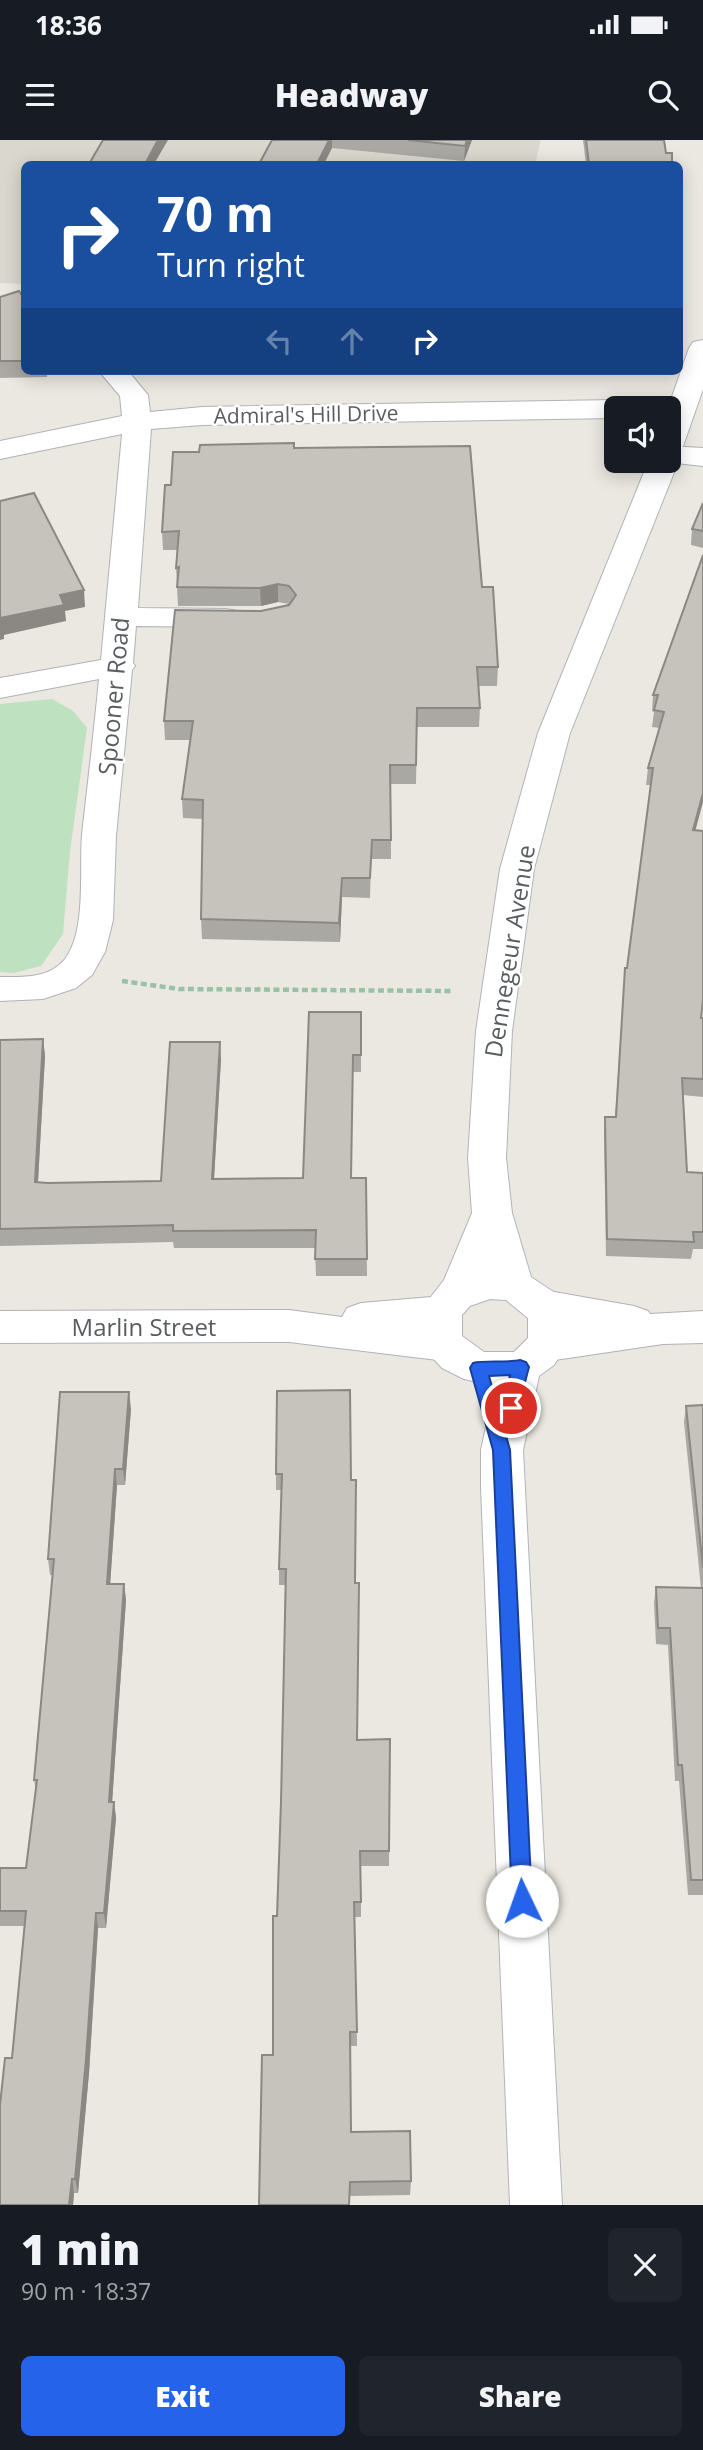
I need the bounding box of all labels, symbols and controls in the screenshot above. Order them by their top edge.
text: 18:36 [35,7,102,43]
text: Headway [275,73,428,116]
icon: menu [21,76,59,114]
icon: search [644,76,682,114]
text: 70 m [157,180,274,246]
icon: right [42,189,133,280]
text: Turn right [157,243,305,286]
icon: left [260,322,298,360]
icon: ahead [333,322,371,360]
icon: right [406,322,444,360]
map controls [604,396,681,473]
button: sound [604,396,681,473]
street label: Admiral's Hill Drive [213,398,399,430]
street label: Spooner Road [90,616,136,776]
street label: Dennegeur Avenue [476,842,542,1060]
street label: Marlin Street [72,1310,216,1343]
pin [481,1378,541,1438]
icon: arrive [492,1389,530,1427]
position arrow [485,1864,559,1938]
text: 1 min [21,2220,140,2277]
button: close [608,2228,682,2302]
text: 90 m · 18:37 [21,2275,151,2307]
button: Exit [21,2356,345,2436]
button: Share [359,2356,682,2436]

